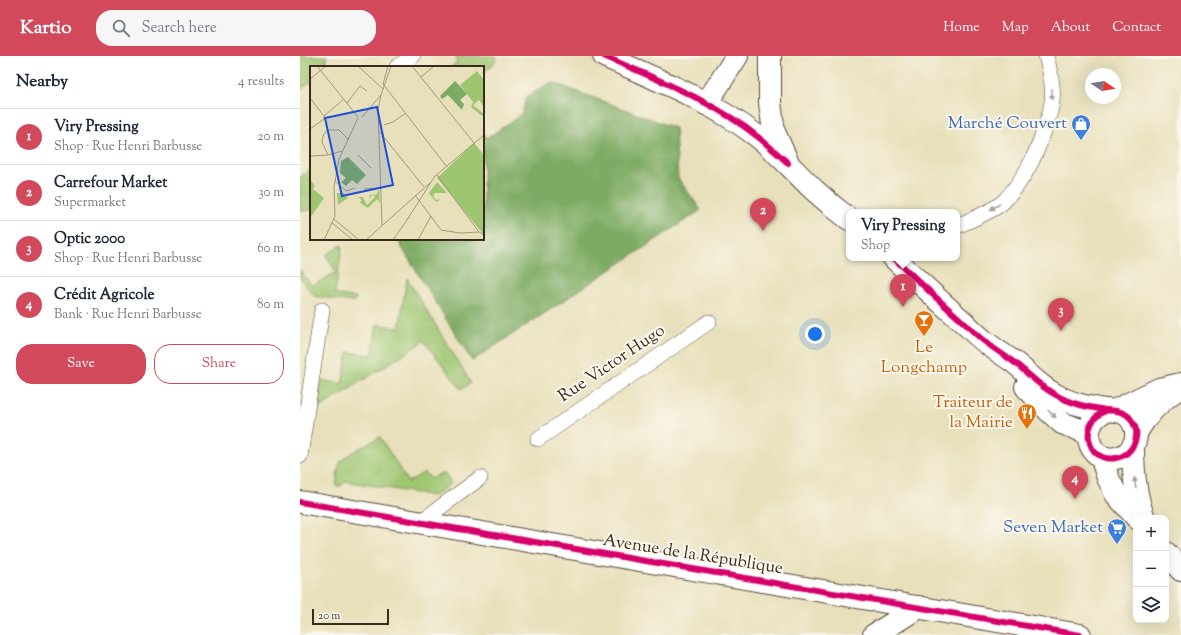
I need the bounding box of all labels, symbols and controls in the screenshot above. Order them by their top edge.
search box [96,10,376,46]
text: Kartio [20,15,72,42]
icon: search [110,17,132,39]
text: Search here [142,18,217,39]
text: Home [943,18,980,38]
text: Map [1002,18,1029,38]
text: About [1051,18,1090,38]
text: Contact [1112,18,1161,38]
inset map [310,66,484,240]
north arrow [1085,68,1121,104]
text: Nearby [16,70,68,94]
text: 4 results [238,73,284,91]
one-way arrow [1048,88,1055,101]
place label: Marché Couvert [948,112,1067,136]
shop icon: Marché Couvert [1070,113,1092,141]
text: Viry Pressing [54,117,139,138]
text: 1 [27,128,31,146]
text: 20 m [258,128,284,146]
text: Shop · Rue Henri Barbusse [54,138,202,156]
text: Carrefour Market [54,173,167,194]
text: 2 [26,184,32,202]
text: 30 m [258,184,284,202]
text: Supermarket [54,194,126,212]
pin: 2 [750,198,776,231]
one-way arrow [989,203,1001,210]
popup [846,209,960,261]
text: Viry Pressing [861,216,945,237]
text: Optic 2000 [54,229,125,250]
text: Shop [861,237,890,255]
text: 3 [26,240,32,258]
text: 60 m [257,240,284,258]
text: Shop · Rue Henri Barbusse [54,250,202,268]
pin: 1 [890,274,916,307]
text: Crédit Agricole [54,285,154,306]
text: 4 [26,296,32,314]
text: 80 m [257,296,284,314]
pin: 3 [1048,298,1074,331]
text: Bank · Rue Henri Barbusse [54,306,202,324]
bar icon: Le Longchamp [913,309,935,337]
street label: Rue Victor Hugo [554,319,670,409]
your location [805,324,825,344]
place label: Le Longchamp [881,336,967,380]
button: Save [16,344,146,384]
button: Share [154,344,284,384]
place label: Traiteur de la Mairie [933,391,1013,435]
restaurant icon: Traiteur de la Mairie [1016,402,1038,430]
one-way arrow [1047,409,1057,418]
pin: 4 [1062,466,1088,499]
one-way arrow [1132,477,1138,489]
map controls [1133,515,1169,623]
button: + [1133,515,1169,551]
place label: Seven Market [1003,516,1103,540]
supermarket icon: Seven Market [1106,517,1128,545]
street label: Avenue de la République [601,529,785,581]
button: − [1133,551,1169,587]
button: layers [1133,587,1169,623]
scale bar [312,607,389,626]
text: 20 m [318,608,340,624]

